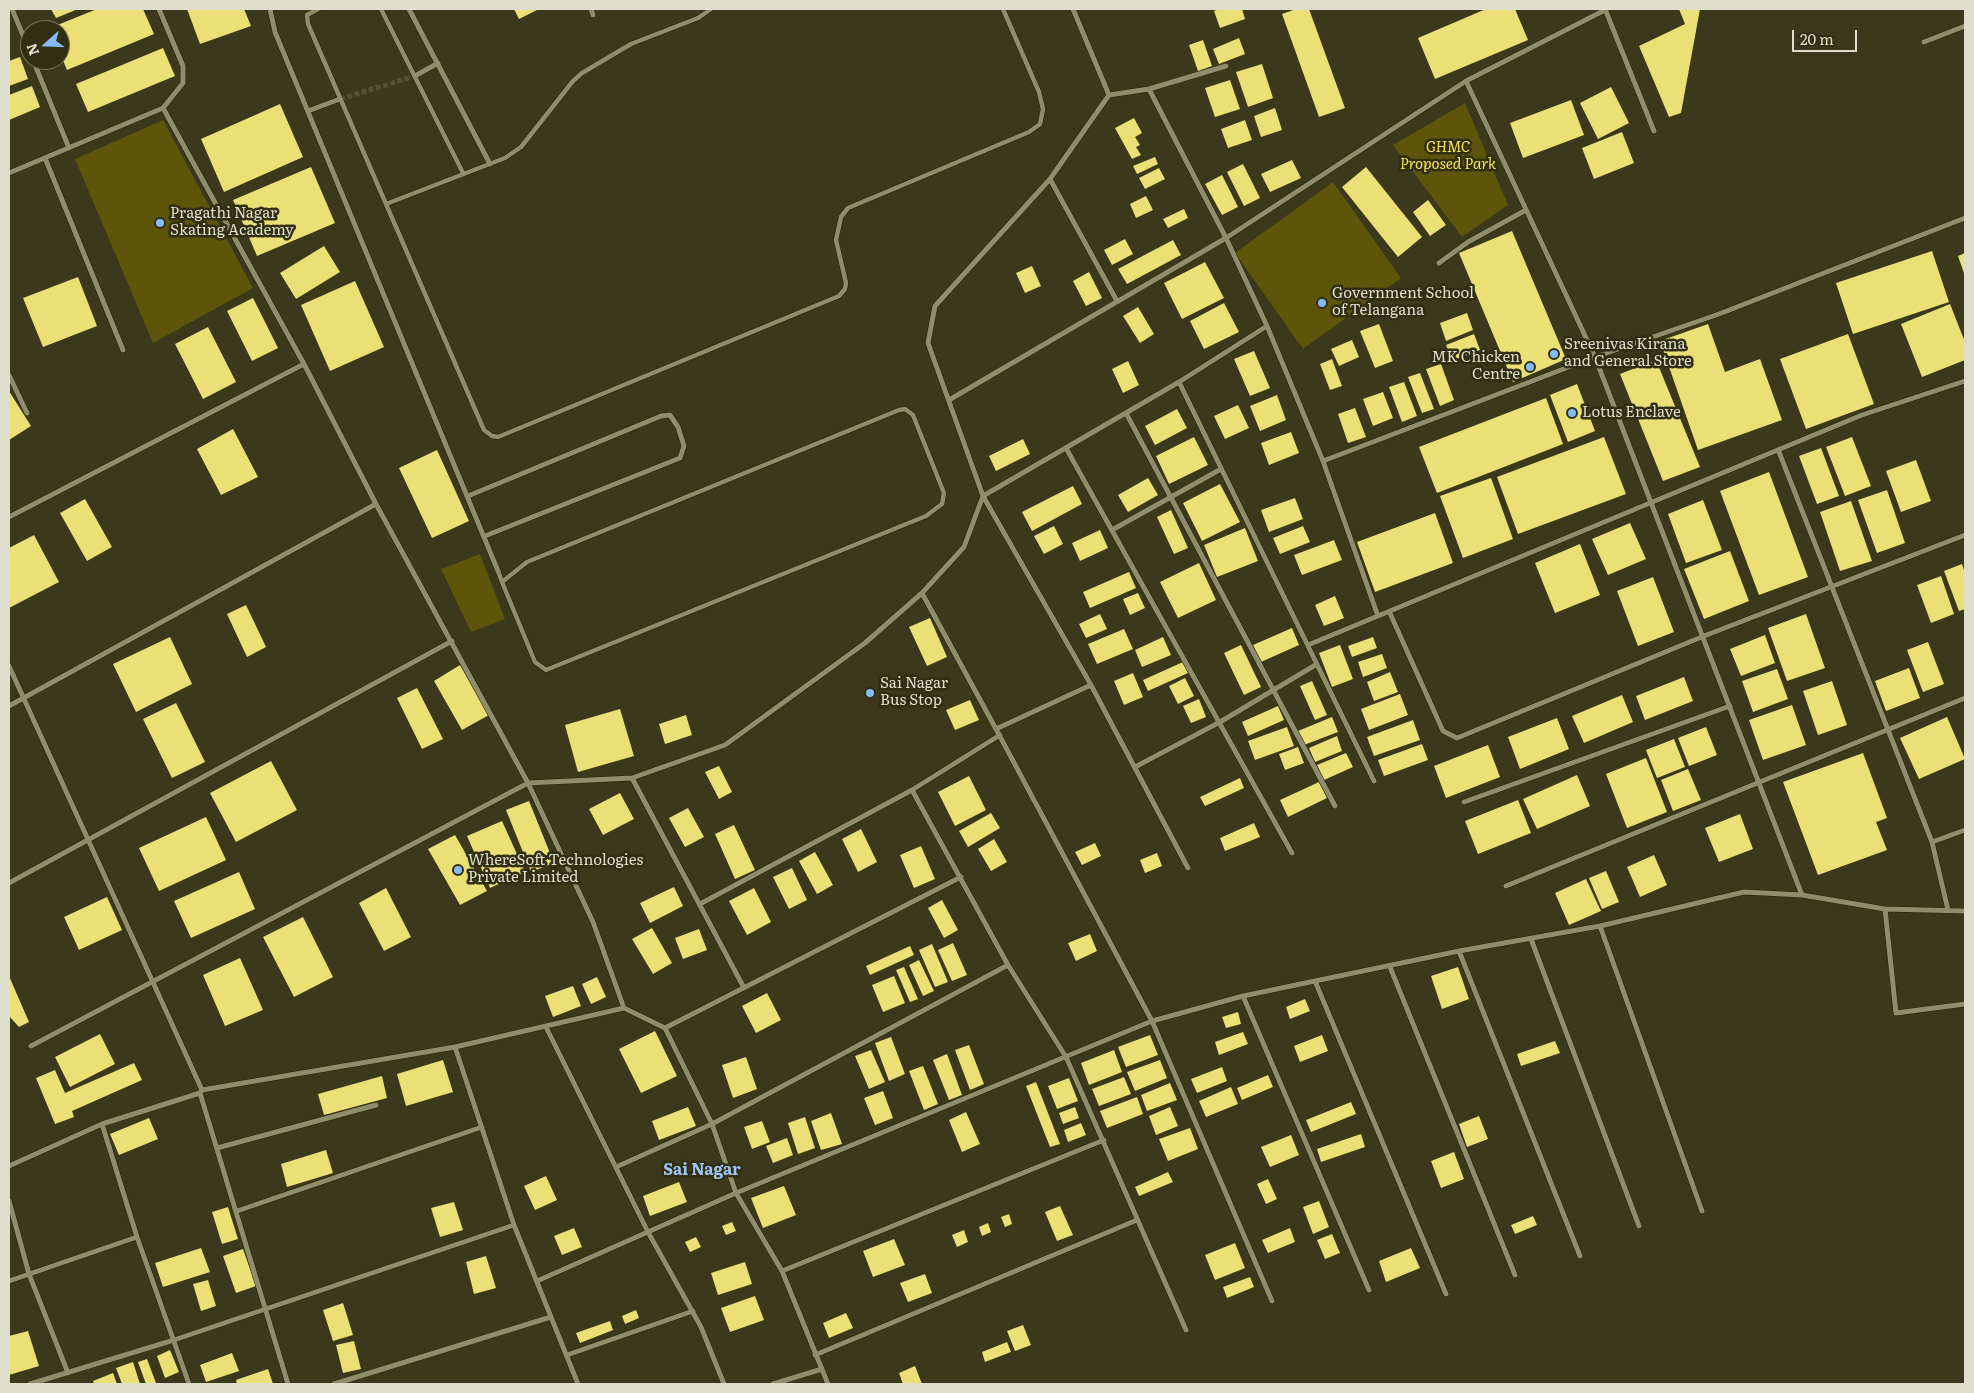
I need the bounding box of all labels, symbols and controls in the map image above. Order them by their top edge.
north arrow [20,20,70,70]
scale bar [1794,20,1859,52]
text: 20 m [1800,27,1834,50]
text: N [20,41,43,59]
park label: GHMC Proposed Park [1400,139,1496,174]
place label: Pragathi Nagar Skating Academy [170,205,294,240]
marker: Pragathi Nagar Skating Academy [154,217,166,229]
place label: Government School of Telangana [1332,285,1474,320]
marker: Government School of Telangana [1316,297,1328,309]
place label: Sreenivas Kirana and General Store [1564,336,1692,371]
marker: Sreenivas Kirana and General Store [1548,348,1560,360]
place label: MK Chicken Centre [1431,349,1520,384]
marker: MK Chicken Centre [1524,361,1536,373]
place label: Lotus Enclave [1582,404,1681,422]
marker: Lotus Enclave [1566,407,1578,419]
place label: Sai Nagar Bus Stop [880,675,948,710]
marker: Sai Nagar Bus Stop [864,687,876,699]
place label: WhereSoft Technologies Private Limited [468,852,643,887]
marker: WhereSoft Technologies Private Limited [452,864,464,876]
district label: Sai Nagar [663,1160,741,1180]

